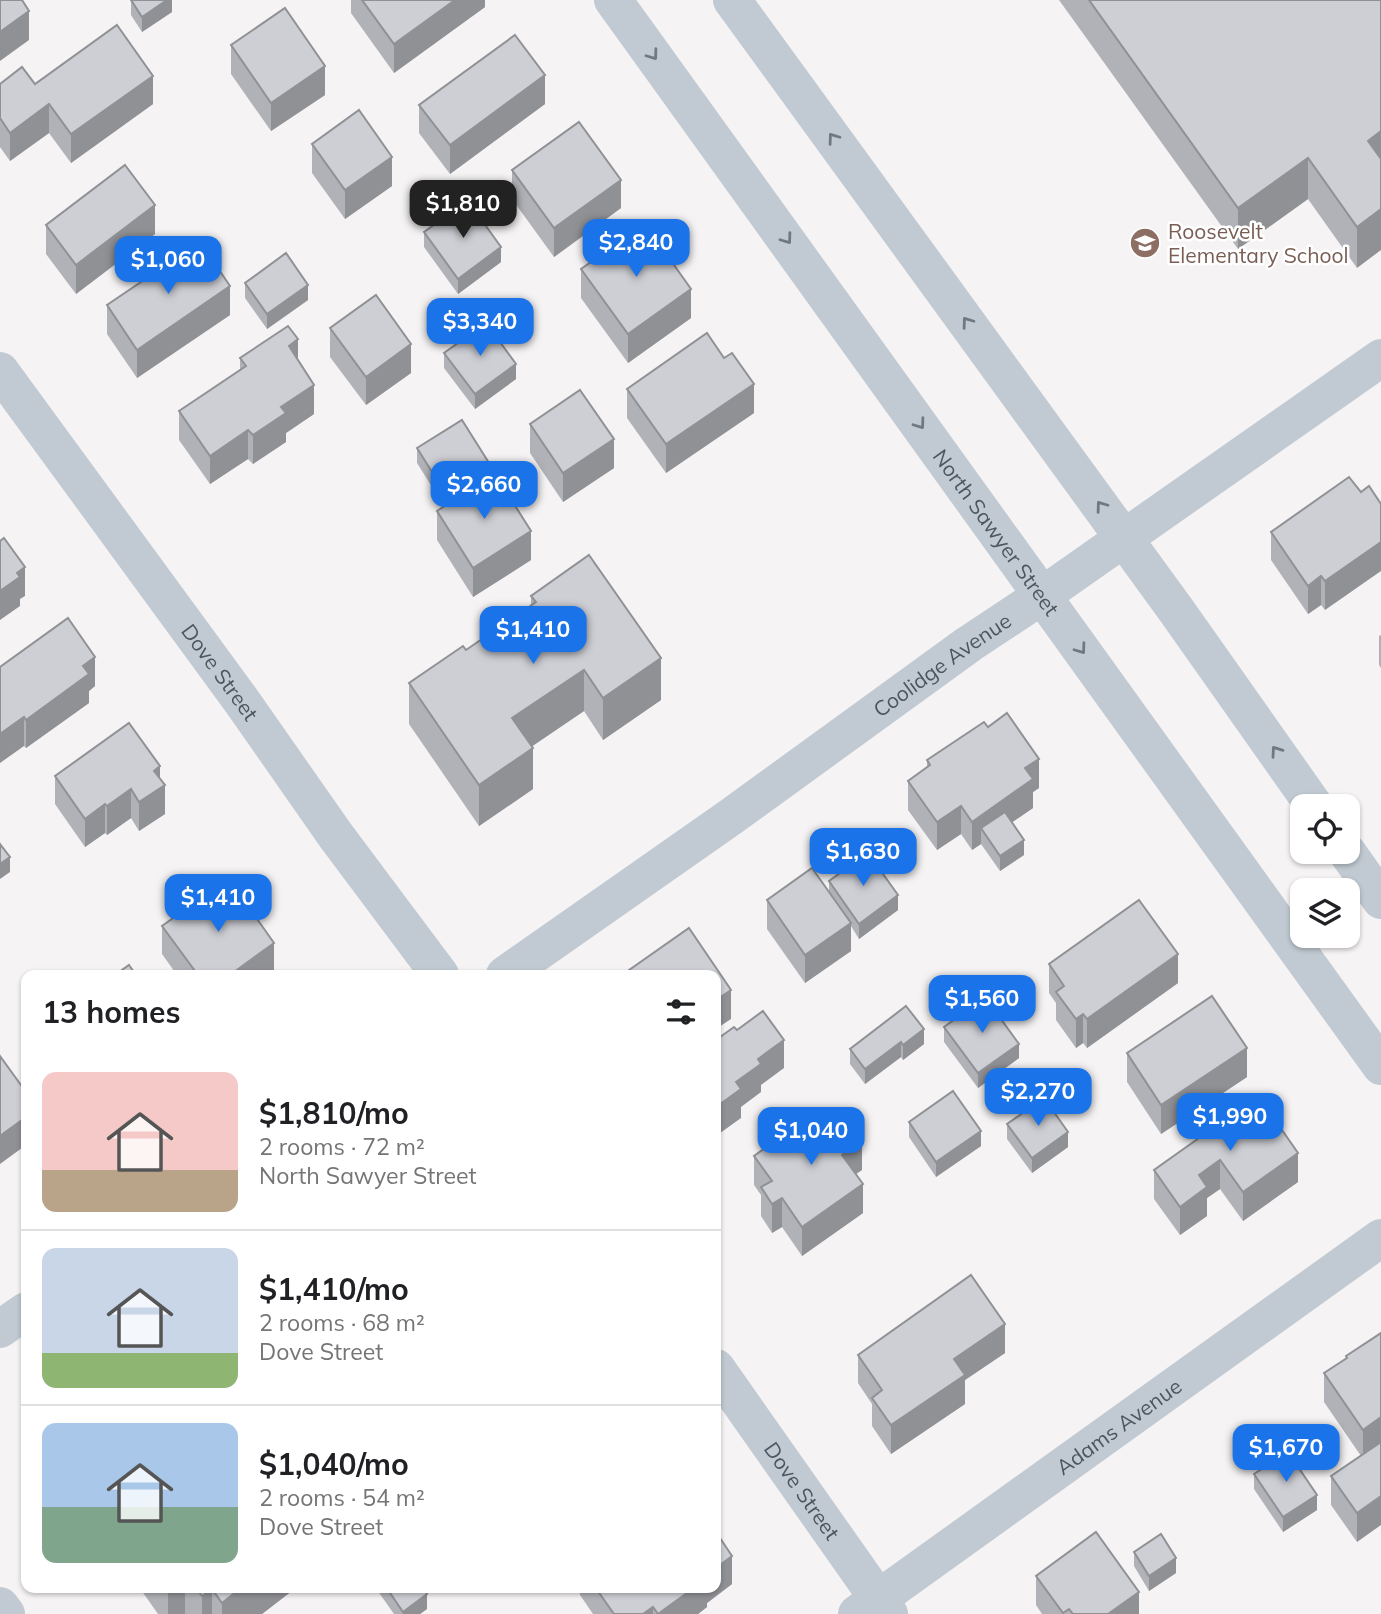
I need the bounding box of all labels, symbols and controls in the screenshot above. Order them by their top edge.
one-way arrow [645,47,657,60]
one-way arrow [828,134,841,146]
pin: $1,810 [406,180,520,240]
text: $1,810 [426,188,500,217]
place label: Roosevelt Elementary School [1168,218,1349,268]
pin: $2,840 [579,219,693,279]
school or university icon: Roosevelt Elementary School [1128,226,1162,260]
text: $2,840 [599,227,673,256]
one-way arrow [779,231,791,244]
pin: $1,060 [111,236,225,296]
text: $1,060 [131,244,205,273]
pin: $3,340 [423,298,537,358]
text: $3,340 [443,306,517,335]
one-way arrow [963,317,975,330]
one-way arrow [911,416,924,429]
street label: North Sawyer Street [928,444,1065,621]
pin: $2,660 [427,462,541,521]
text: $2,660 [447,469,521,498]
one-way arrow [1096,501,1109,514]
pin: $1,410 [476,606,590,666]
street label: Coolidge Avenue [868,607,1016,722]
text: $1,410 [496,614,570,643]
street label: Dove Street [176,618,264,725]
one-way arrow [1073,641,1085,654]
one-way arrow [1272,746,1284,759]
map controls [1290,794,1360,948]
button: locate [1290,794,1360,864]
pin: $1,630 [806,828,920,888]
text: $1,630 [826,836,900,865]
pin: $1,410 [161,874,275,934]
button: layers [1290,878,1360,948]
text: $1,410 [181,882,255,911]
pin: $1,560 [925,976,1039,1035]
text: $1,560 [945,983,1019,1012]
text: 13 homes [42,993,181,1031]
icon: filters [662,993,700,1031]
pin: $2,270 [981,1068,1095,1128]
text: $2,270 [1001,1076,1075,1105]
text: $1,810/mo [259,1094,409,1132]
pin: $1,990 [1173,1094,1287,1153]
icon: home [98,1100,182,1184]
text: $1,990 [1193,1101,1267,1130]
pin: $1,040 [754,1108,868,1167]
text: $1,040 [774,1115,848,1144]
text: 2 rooms · 72 m² [259,1132,425,1161]
text: North Sawyer Street [259,1161,477,1190]
text: $1,410/mo [259,1270,409,1308]
icon: home [98,1276,182,1360]
text: 2 rooms · 68 m² [259,1308,425,1337]
text: Dove Street [259,1337,383,1366]
street label: Adams Avenue [1051,1373,1186,1480]
pin: $1,670 [1229,1424,1343,1484]
text: $1,670 [1249,1432,1323,1461]
street label: Dove Street [759,1437,846,1545]
text: $1,040/mo [259,1445,409,1483]
icon: home [98,1451,182,1535]
text: 2 rooms · 54 m² [259,1483,425,1512]
text: Dove Street [259,1512,383,1541]

